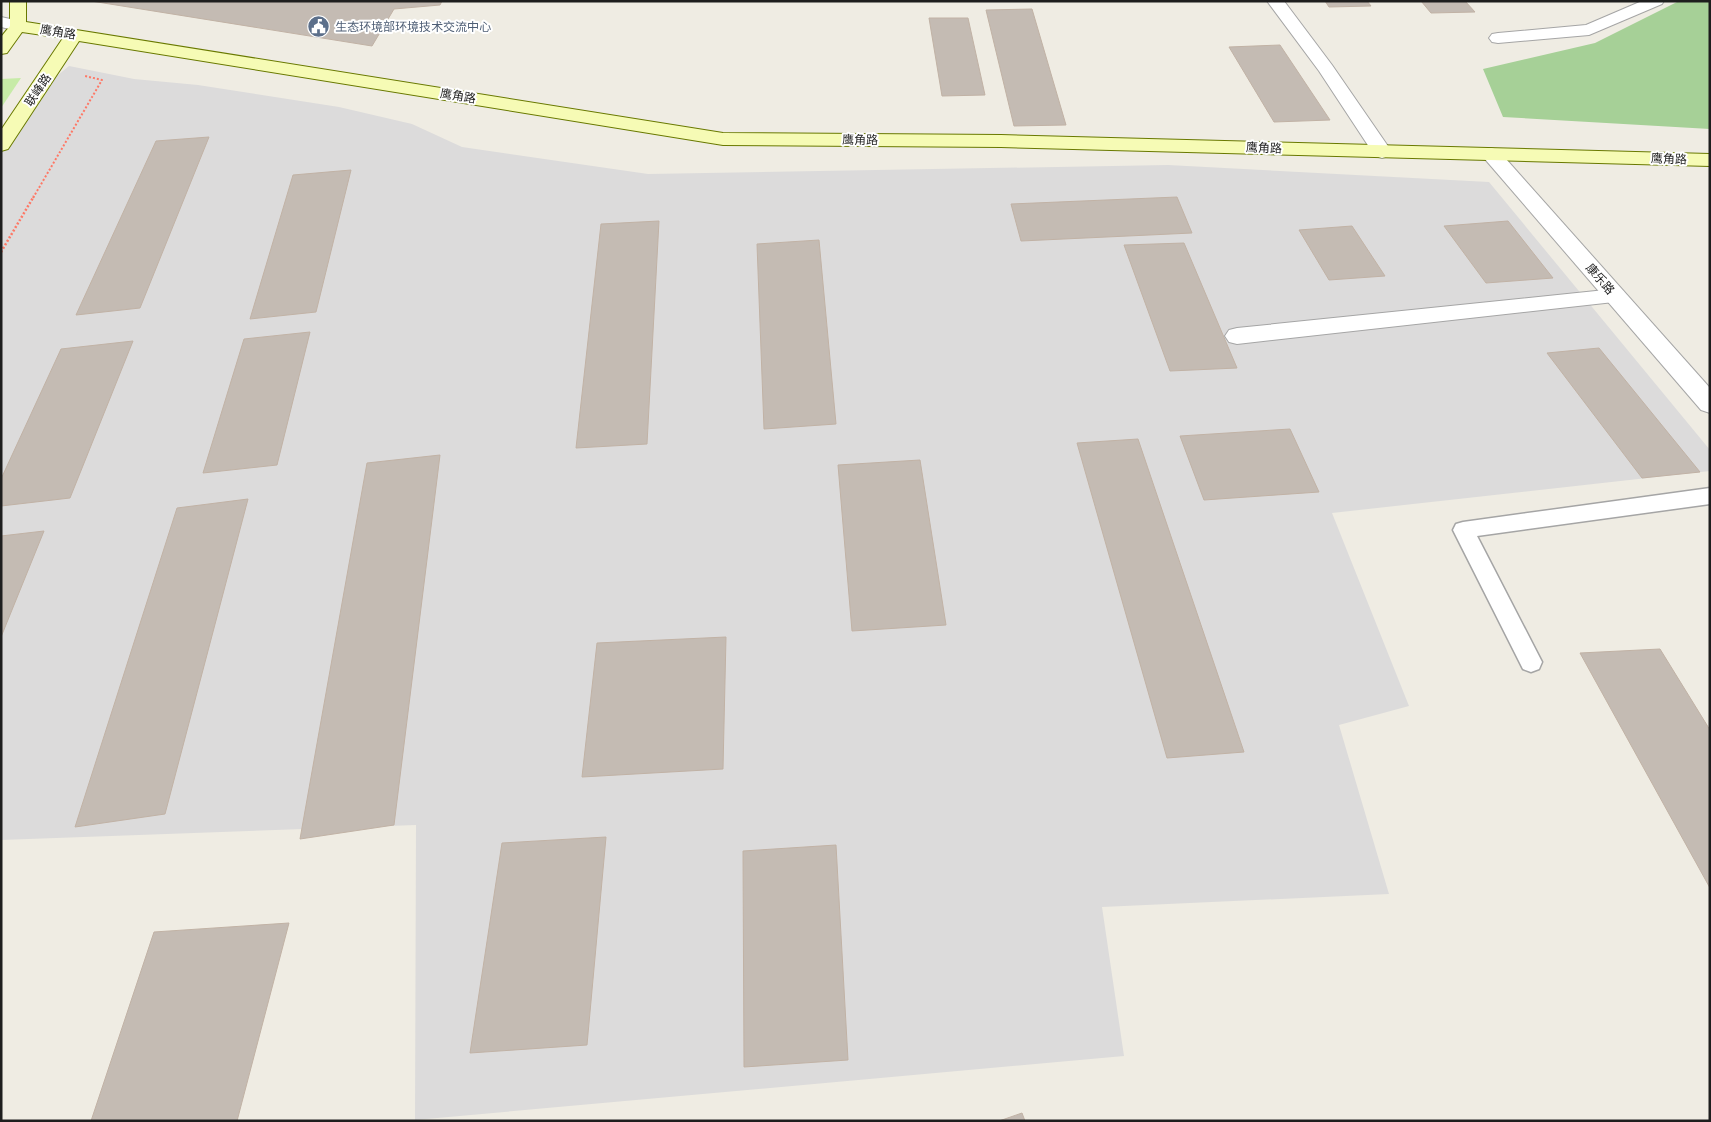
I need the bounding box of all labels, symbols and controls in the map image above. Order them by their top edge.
public building icon: 生态环境部环境技术交流中心 [307,15,331,39]
place label: 生态环境部环境技术交流中心 [335,18,491,35]
street label: 鹰角路 [39,20,77,43]
street label: 联峰路 [20,70,55,109]
street label: 鹰角路 [439,84,477,107]
street label: 鹰角路 [842,131,878,148]
street label: 鹰角路 [1246,138,1282,157]
street label: 鹰角路 [1651,149,1687,168]
street label: 康乐路 [1582,260,1619,298]

